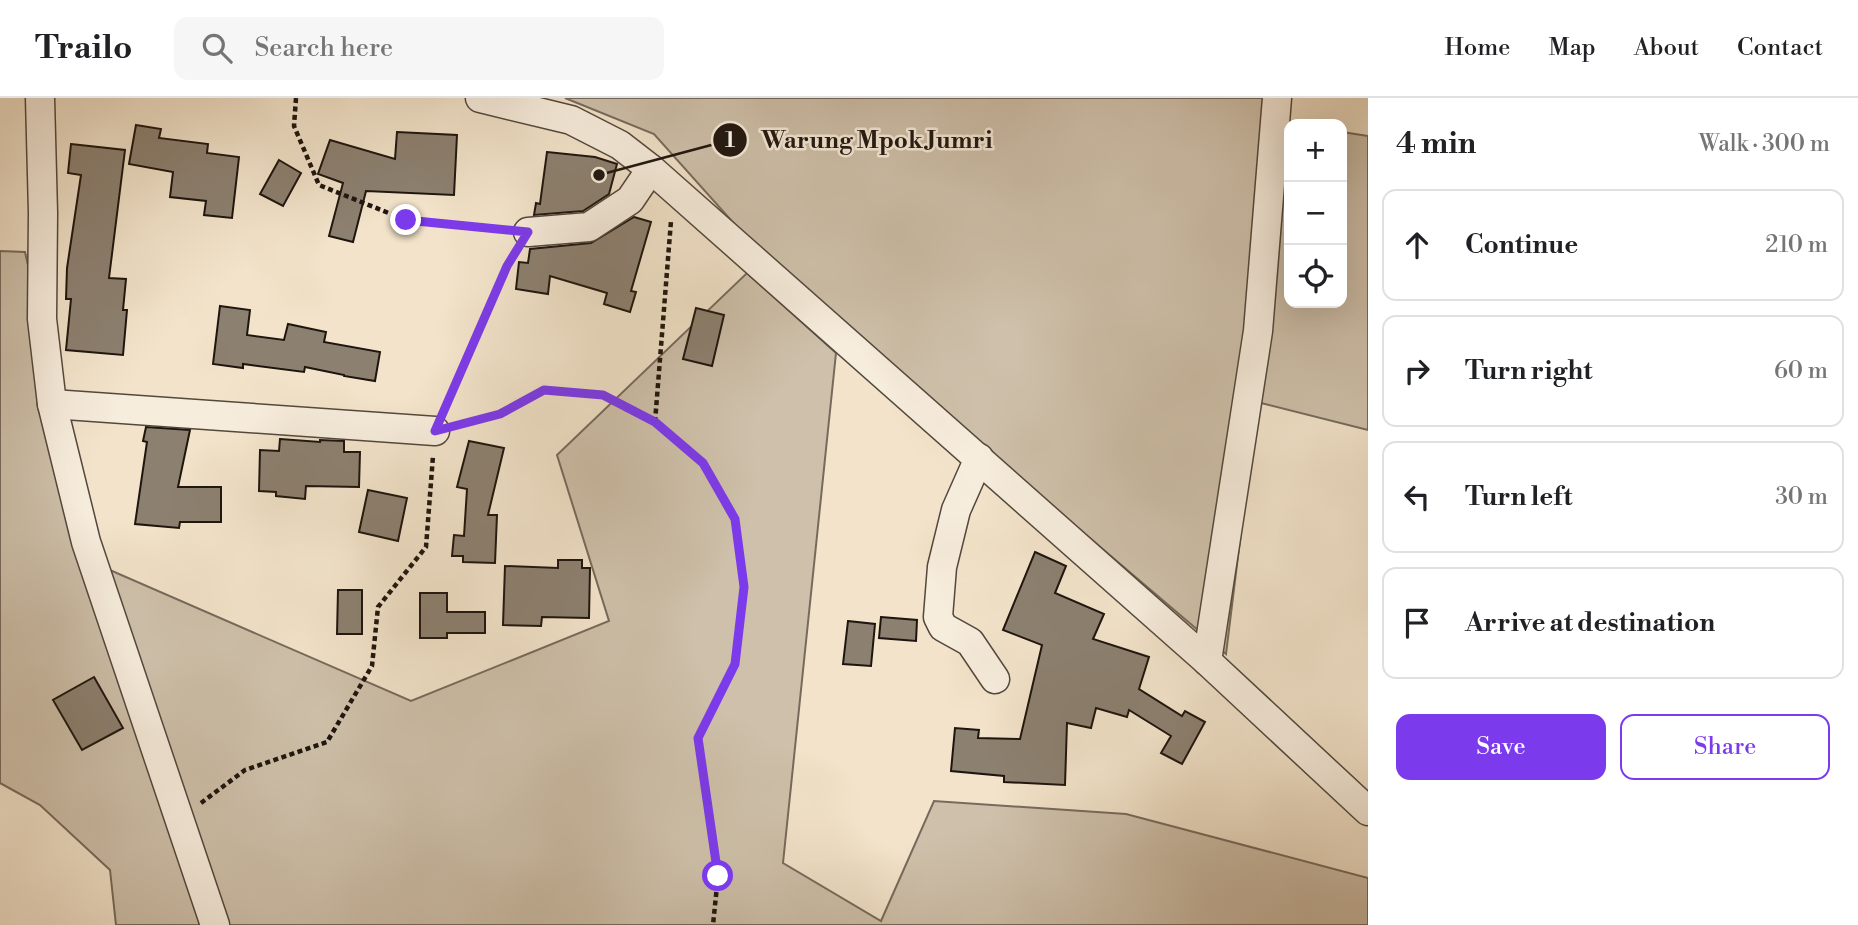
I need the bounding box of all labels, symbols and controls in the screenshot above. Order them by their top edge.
search box [174,17,664,80]
text: Trailo [35,28,132,69]
icon: search [198,29,236,67]
text: Search here [254,32,393,64]
text: Home [1445,33,1510,63]
text: Map [1548,33,1596,63]
text: About [1634,33,1699,63]
text: Contact [1737,33,1823,63]
callout: Warung Mpok Jumri [712,117,1007,162]
map controls [1284,119,1347,308]
button: + [1284,119,1347,182]
text: 4 min [1396,125,1476,163]
text: Warung Mpok Jumri [760,126,993,156]
text: 1 [725,128,735,154]
text: Walk · 300 m [1699,130,1830,158]
button: − [1284,182,1347,245]
route end [390,204,421,235]
icon: ahead [1398,226,1436,264]
text: Continue [1465,229,1578,261]
text: 210 m [1765,231,1828,259]
button: locate [1284,245,1347,308]
icon: right [1398,352,1436,390]
text: Turn right [1465,355,1593,387]
text: 60 m [1774,357,1828,385]
icon: left [1398,478,1436,516]
text: Turn left [1465,481,1573,513]
text: 30 m [1775,483,1828,511]
icon: arrive [1398,604,1436,642]
text: Arrive at destination [1465,607,1715,639]
button: Save [1396,714,1606,780]
button: Share [1620,714,1830,780]
route start [702,860,733,891]

